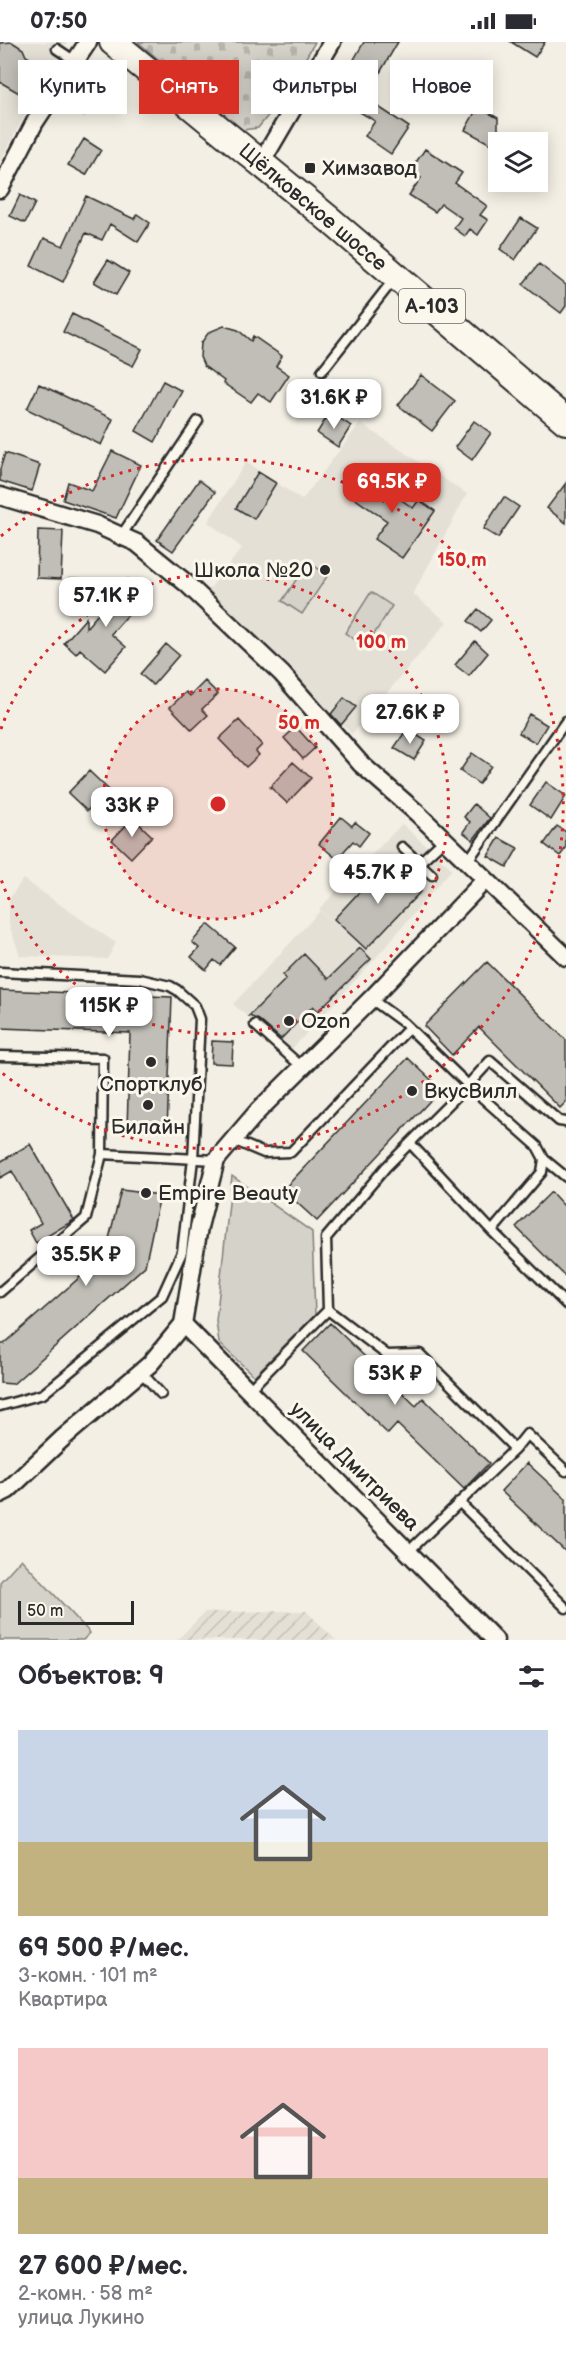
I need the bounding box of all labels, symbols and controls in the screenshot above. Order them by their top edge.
text: 07:50 [30,8,88,35]
chip: Купить [18,60,127,114]
chip: Снять [139,60,239,114]
chip: Фильтры [251,60,378,114]
chip: Новое [390,60,493,114]
map controls [488,132,548,192]
button: layers [488,132,548,192]
street label: Щёлковское шоссе [234,138,392,277]
place label: Химзавод [322,156,417,181]
marker: Химзавод [303,161,317,175]
road number: А-103 [399,289,465,323]
pin: 31.6K ₽ [279,379,389,430]
text: 31.6K ₽ [300,386,368,410]
pin: 69.5K ₽ [337,463,447,514]
text: 69.5K ₽ [357,470,427,494]
text: 150 m [437,550,487,571]
place label: Школа №20 [194,558,313,583]
marker: Школа №20 [318,563,332,577]
pin: 57.1K ₽ [51,577,161,628]
text: 57.1K ₽ [73,584,139,608]
text: 100 m [356,632,406,653]
pin: 27.6K ₽ [355,694,465,745]
text: 27.6K ₽ [375,701,445,725]
text: 50 m [278,713,320,734]
pin: 33K ₽ [90,787,174,838]
text: 33K ₽ [105,794,159,818]
centre of rings [208,794,228,814]
pin: 45.7K ₽ [323,854,433,905]
text: 45.7K ₽ [343,861,413,885]
pin: 115K ₽ [60,987,158,1038]
text: 115K ₽ [79,994,139,1018]
place label: Ozon [301,1009,350,1034]
marker: Ozon [282,1014,296,1028]
marker: Спортклуб [144,1055,158,1069]
place label: Спортклуб [100,1072,202,1097]
place label: ВкусВилл [424,1079,517,1104]
marker: ВкусВилл [405,1084,419,1098]
marker: Билайн [141,1098,155,1112]
place label: Билайн [111,1115,185,1140]
place label: Empire Beauty [158,1181,298,1206]
marker: Empire Beauty [139,1186,153,1200]
pin: 35.5K ₽ [31,1236,141,1287]
text: 35.5K ₽ [51,1243,121,1267]
pin: 53K ₽ [353,1355,437,1406]
text: 53K ₽ [368,1362,422,1386]
street label: улица Дмитриева [285,1396,425,1537]
scale bar [18,1598,134,1626]
text: 50 m [27,1602,63,1621]
icon: filters [515,1660,548,1693]
text: Объектов: 9 [18,1661,164,1692]
icon: home [229,1769,337,1877]
text: 69 500 ₽/мес. [18,1933,189,1964]
text: 3-комн. · 101 m² [18,1964,158,1988]
text: Квартира [18,1988,108,2012]
icon: home [229,2087,337,2195]
text: 27 600 ₽/мес. [18,2251,188,2282]
text: 2-комн. · 58 m² [18,2282,153,2306]
text: улица Лукино [18,2306,144,2330]

